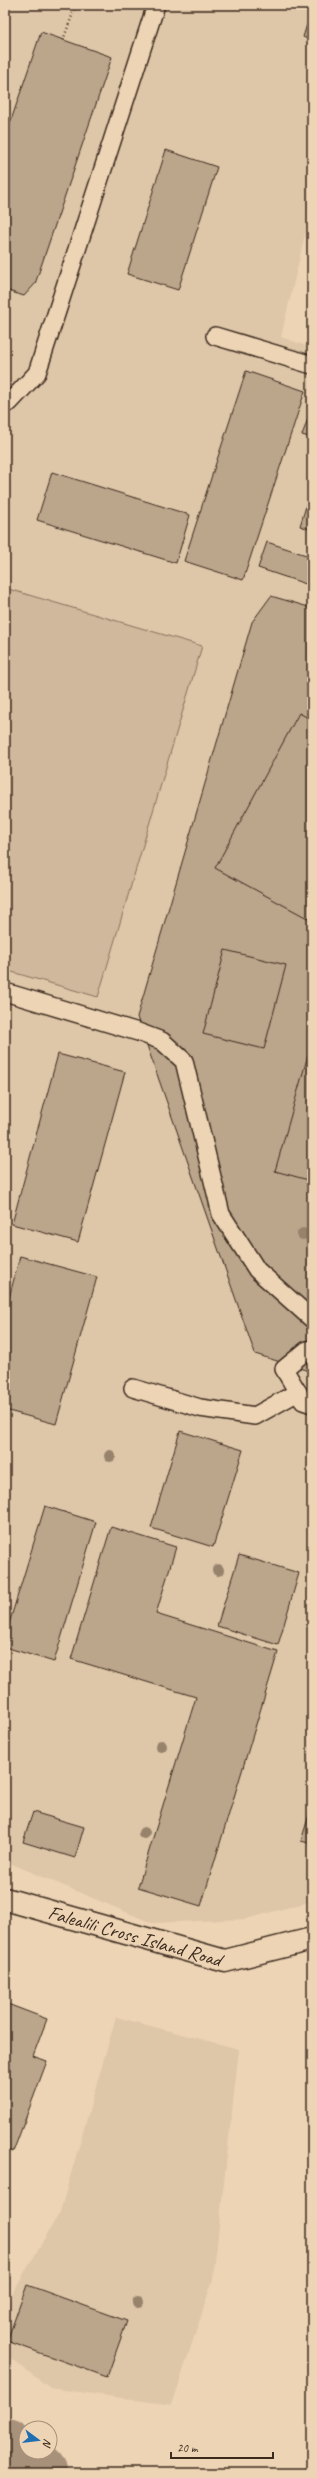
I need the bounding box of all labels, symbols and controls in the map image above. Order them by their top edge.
street label: Falealili Cross Island Road [45,1899,227,1973]
north arrow [18,2420,58,2460]
scale bar [171,2434,273,2460]
text: N [39,2437,55,2450]
text: 20 m [177,2440,199,2456]

